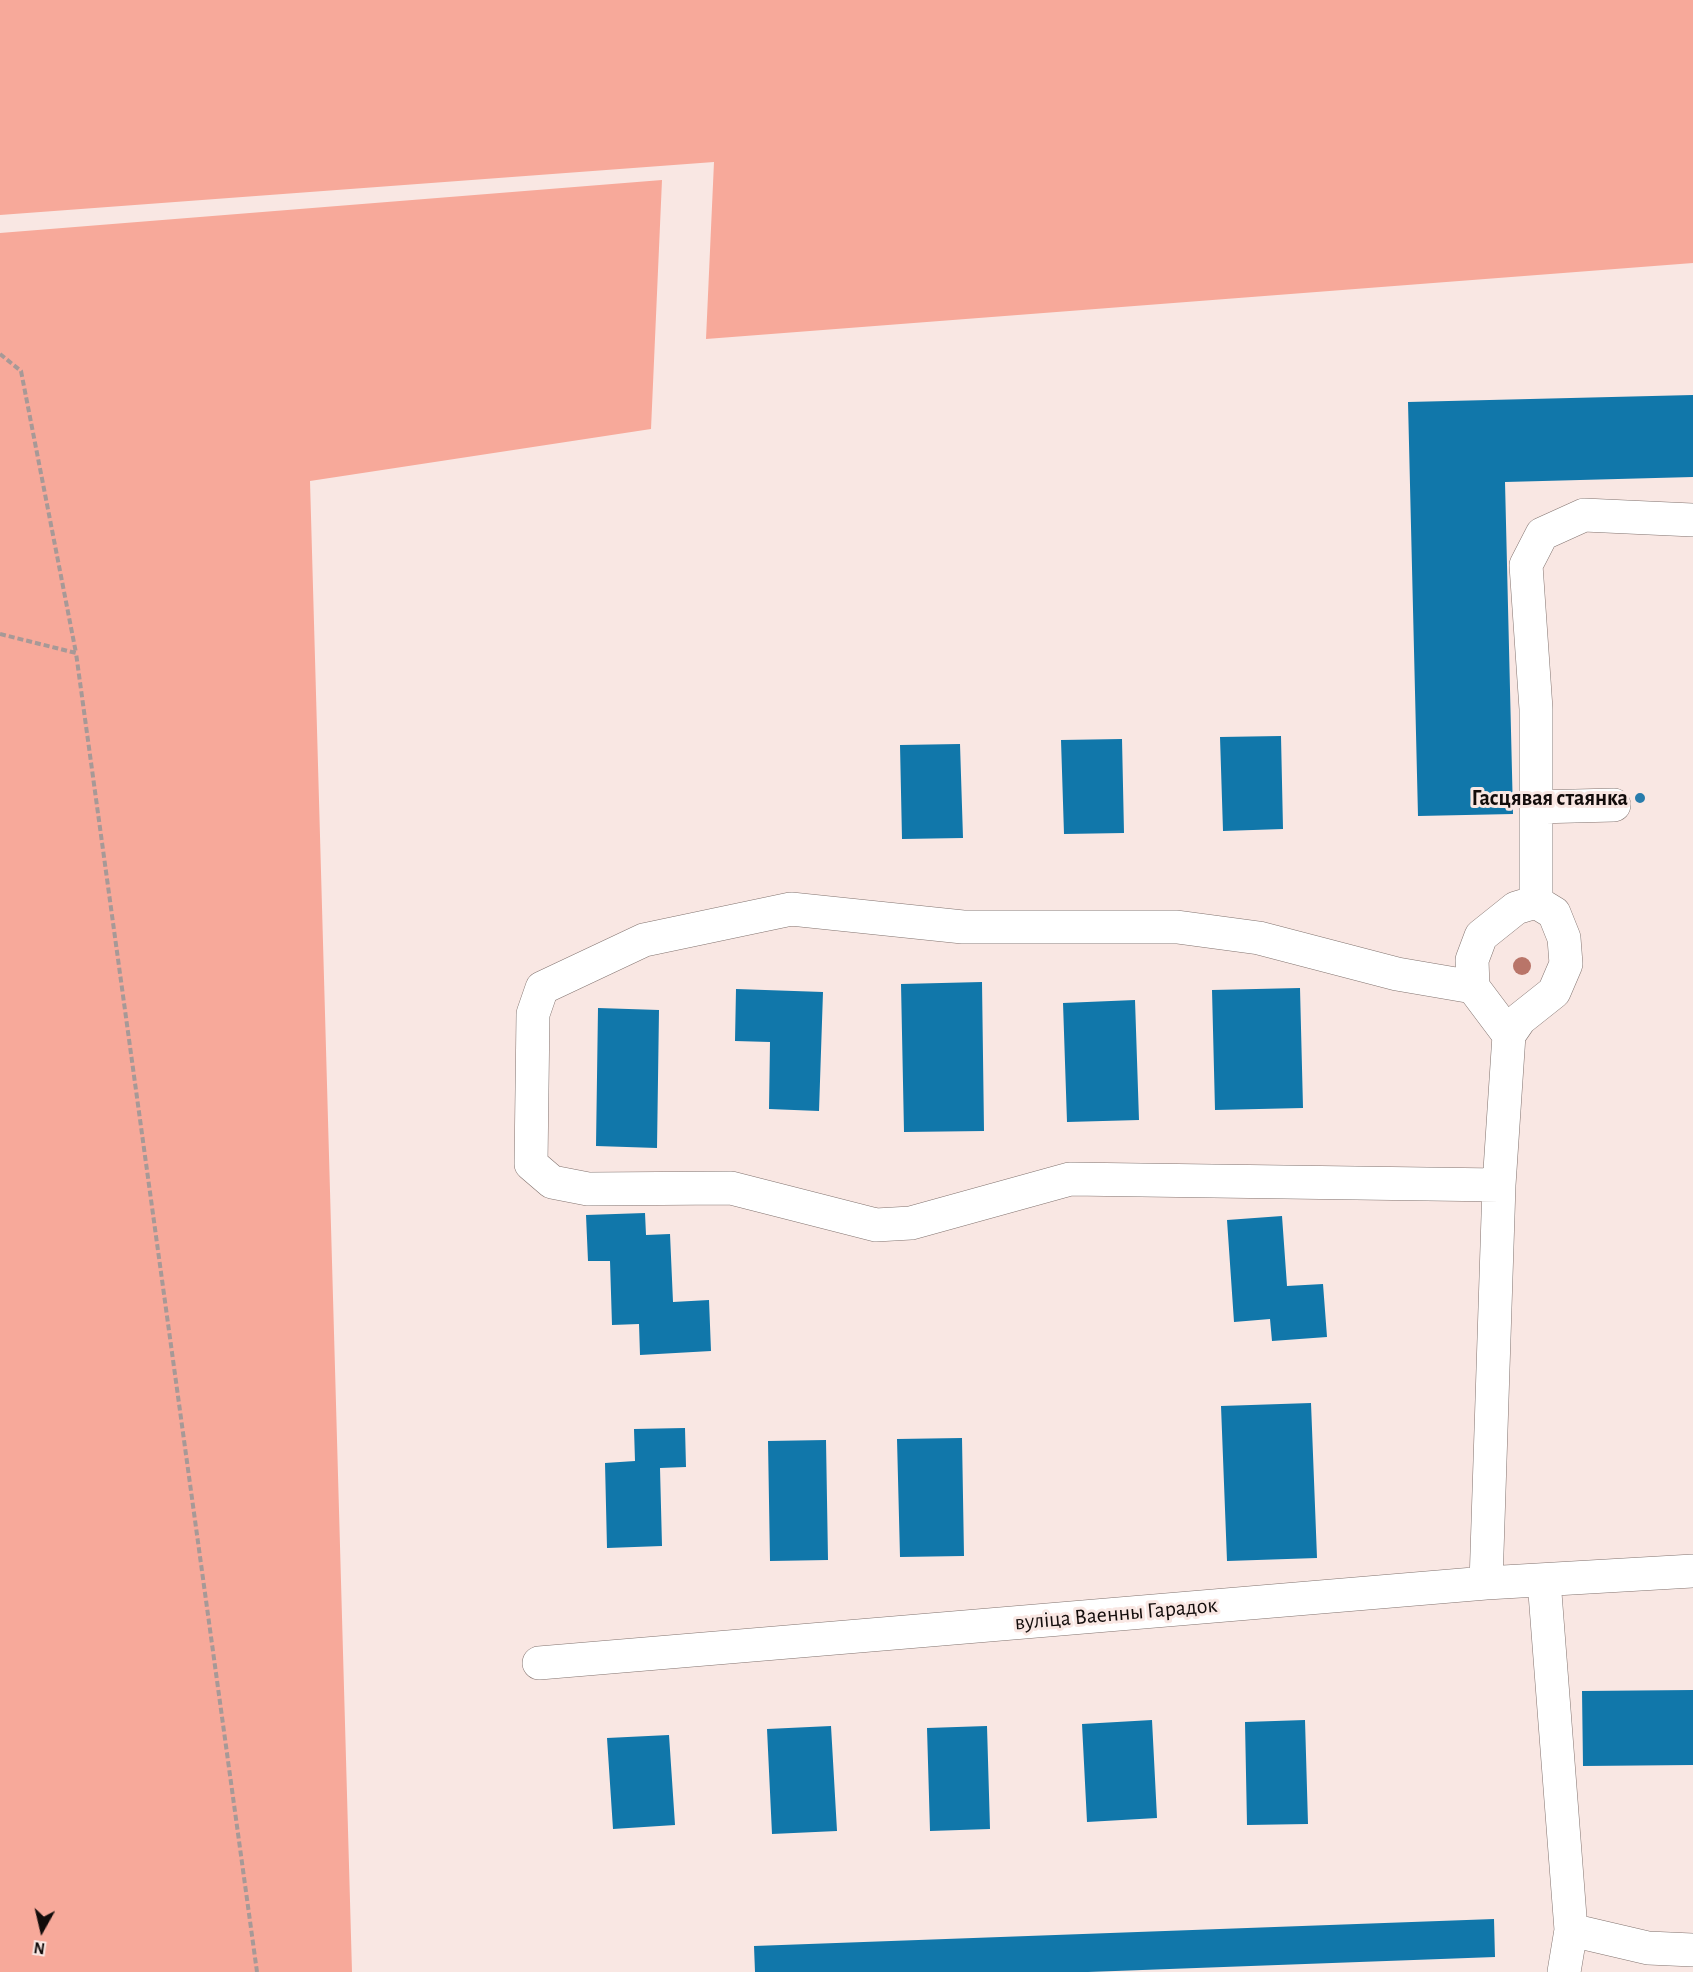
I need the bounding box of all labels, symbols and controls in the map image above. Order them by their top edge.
place label: Гасцявая стаянка [1471,785,1628,811]
marker: Гасцявая стаянка [1633,791,1647,805]
street label: вуліца Ваенны Гарадок [1014,1592,1218,1636]
north arrow [12,1900,72,1960]
text: N [33,1939,46,1957]

